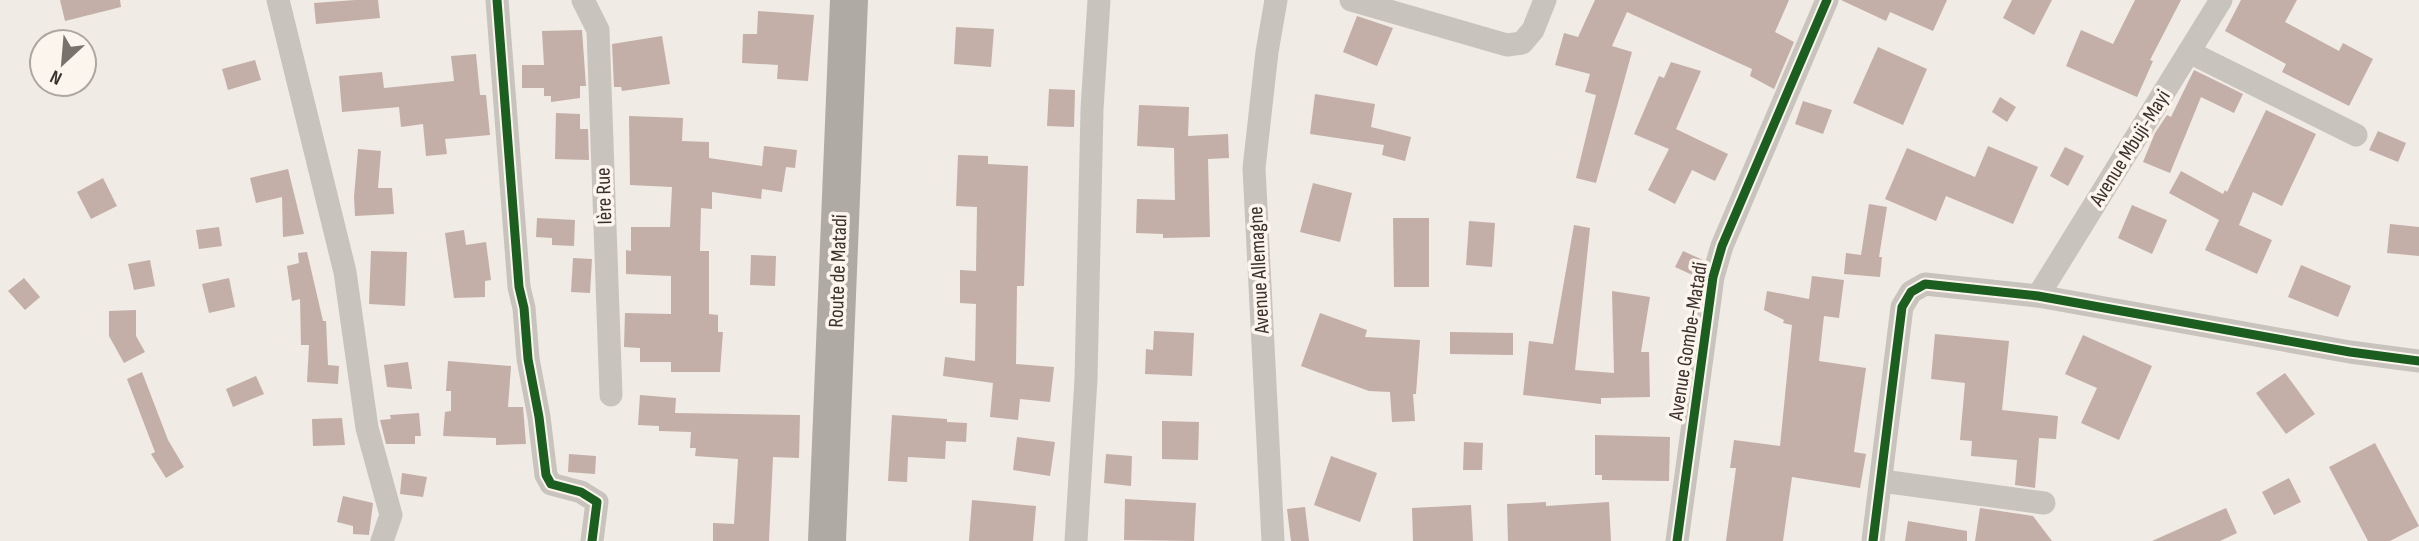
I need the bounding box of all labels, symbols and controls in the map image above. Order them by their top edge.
north arrow [28,28,98,98]
text: N [47,64,66,89]
street label: Avenue Mbuji-Mayi [2084,85,2176,212]
street label: Ière Rue [591,167,617,225]
street label: Avenue Allemagne [1243,206,1275,335]
street label: Route de Matadi [824,214,852,328]
street label: Avenue Gombe-Matadi [1663,260,1713,423]

